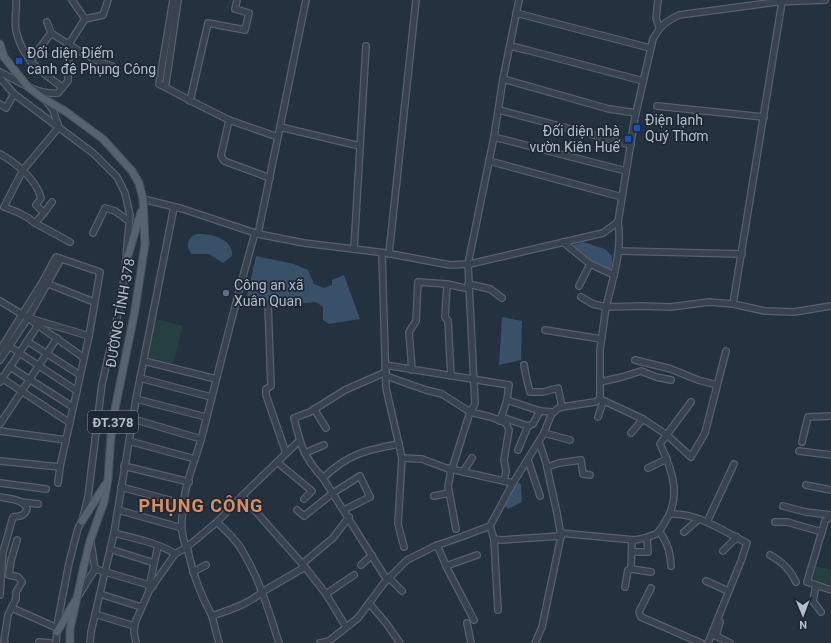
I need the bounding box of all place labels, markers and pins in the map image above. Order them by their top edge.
place label: Đối diện Điếm canh đê Phụng Công [27,45,156,77]
marker: Đối diện Điếm canh đê Phụng Công [14,56,24,66]
place label: Điện lạnh Quý Thơm [645,112,709,144]
place label: Đối diện nhà vườn Kiên Huế [529,123,622,155]
marker: Điện lạnh Quý Thơm [632,123,642,133]
marker: Đối diện nhà vườn Kiên Huế [623,134,633,144]
place label: Công an xã Xuân Quan [234,277,304,309]
marker: Công an xã Xuân Quan [221,288,231,298]

